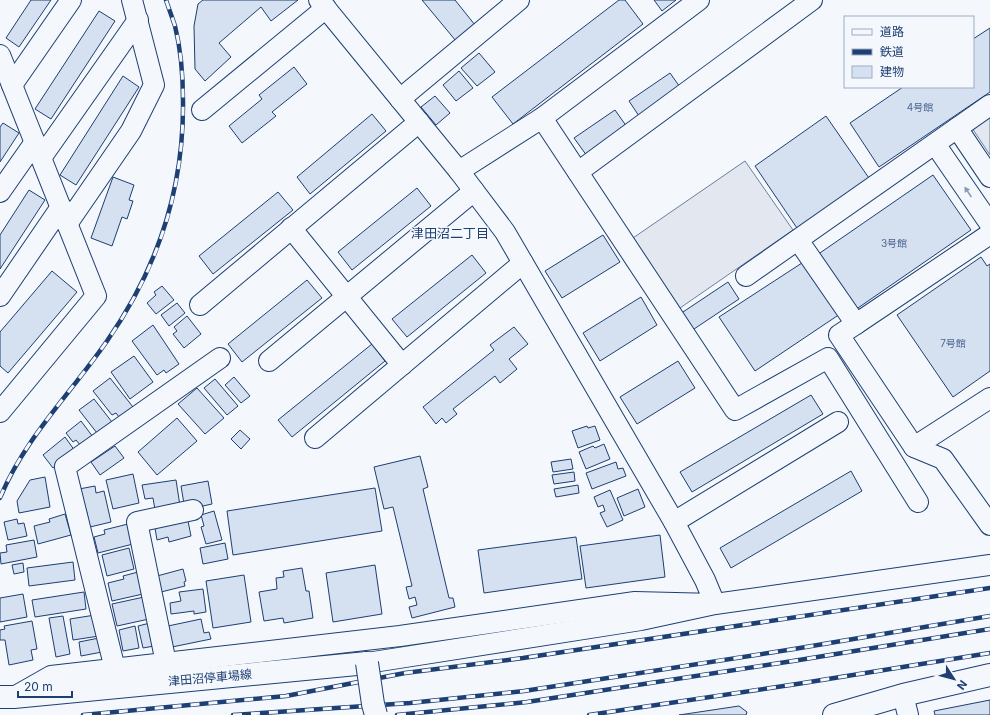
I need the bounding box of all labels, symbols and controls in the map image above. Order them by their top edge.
legend [844,16,974,88]
text: 道路 [880,24,904,39]
text: 鉄道 [880,44,904,59]
text: 建物 [880,64,904,79]
house number: 4号館 [907,101,933,113]
one-way arrow [964,187,972,197]
district label: 津田沼二丁目 [411,225,489,241]
house number: 3号館 [881,237,907,249]
house number: 7号館 [940,337,966,349]
north arrow [934,659,974,699]
street label: 津田沼停車場線 [167,666,252,689]
scale bar [18,673,72,699]
text: N [954,677,970,692]
text: 20 m [24,679,53,694]

